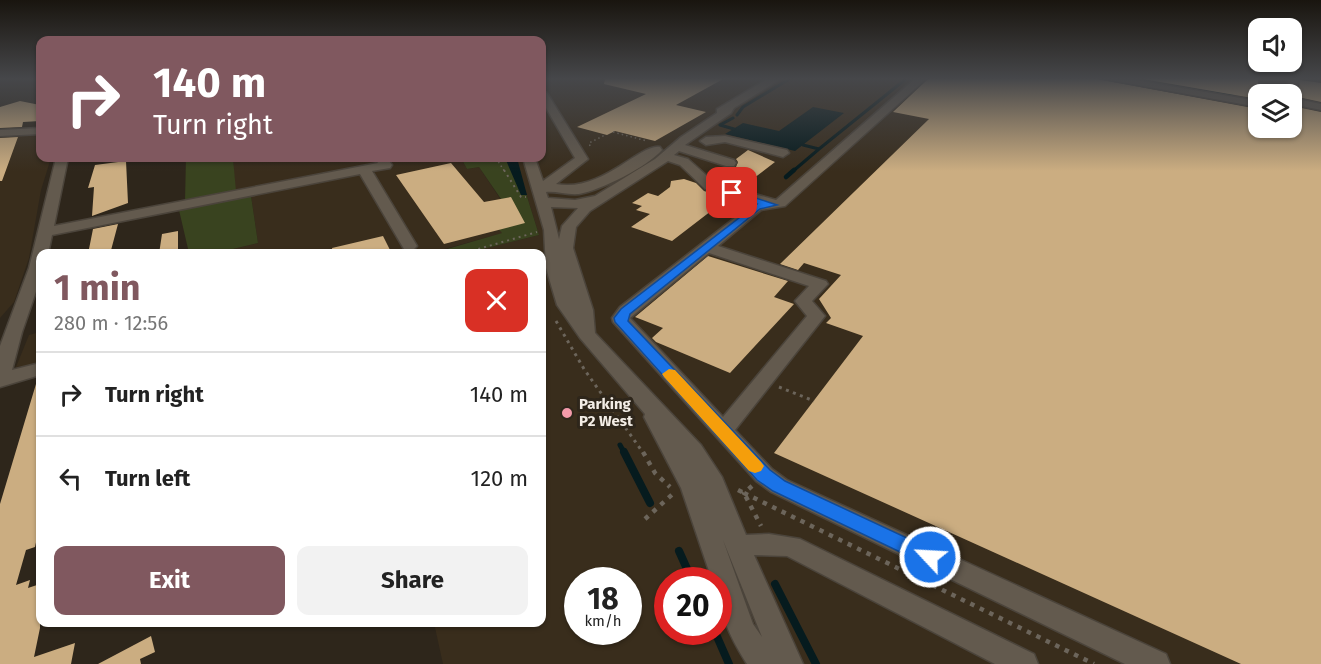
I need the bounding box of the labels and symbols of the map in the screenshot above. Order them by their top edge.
pin [706,167,757,218]
place label: Parking P2 West [579,395,633,430]
marker: Parking P2 West [560,406,574,420]
position arrow [898,525,962,589]
speed limit sign: 20 [654,567,732,645]

